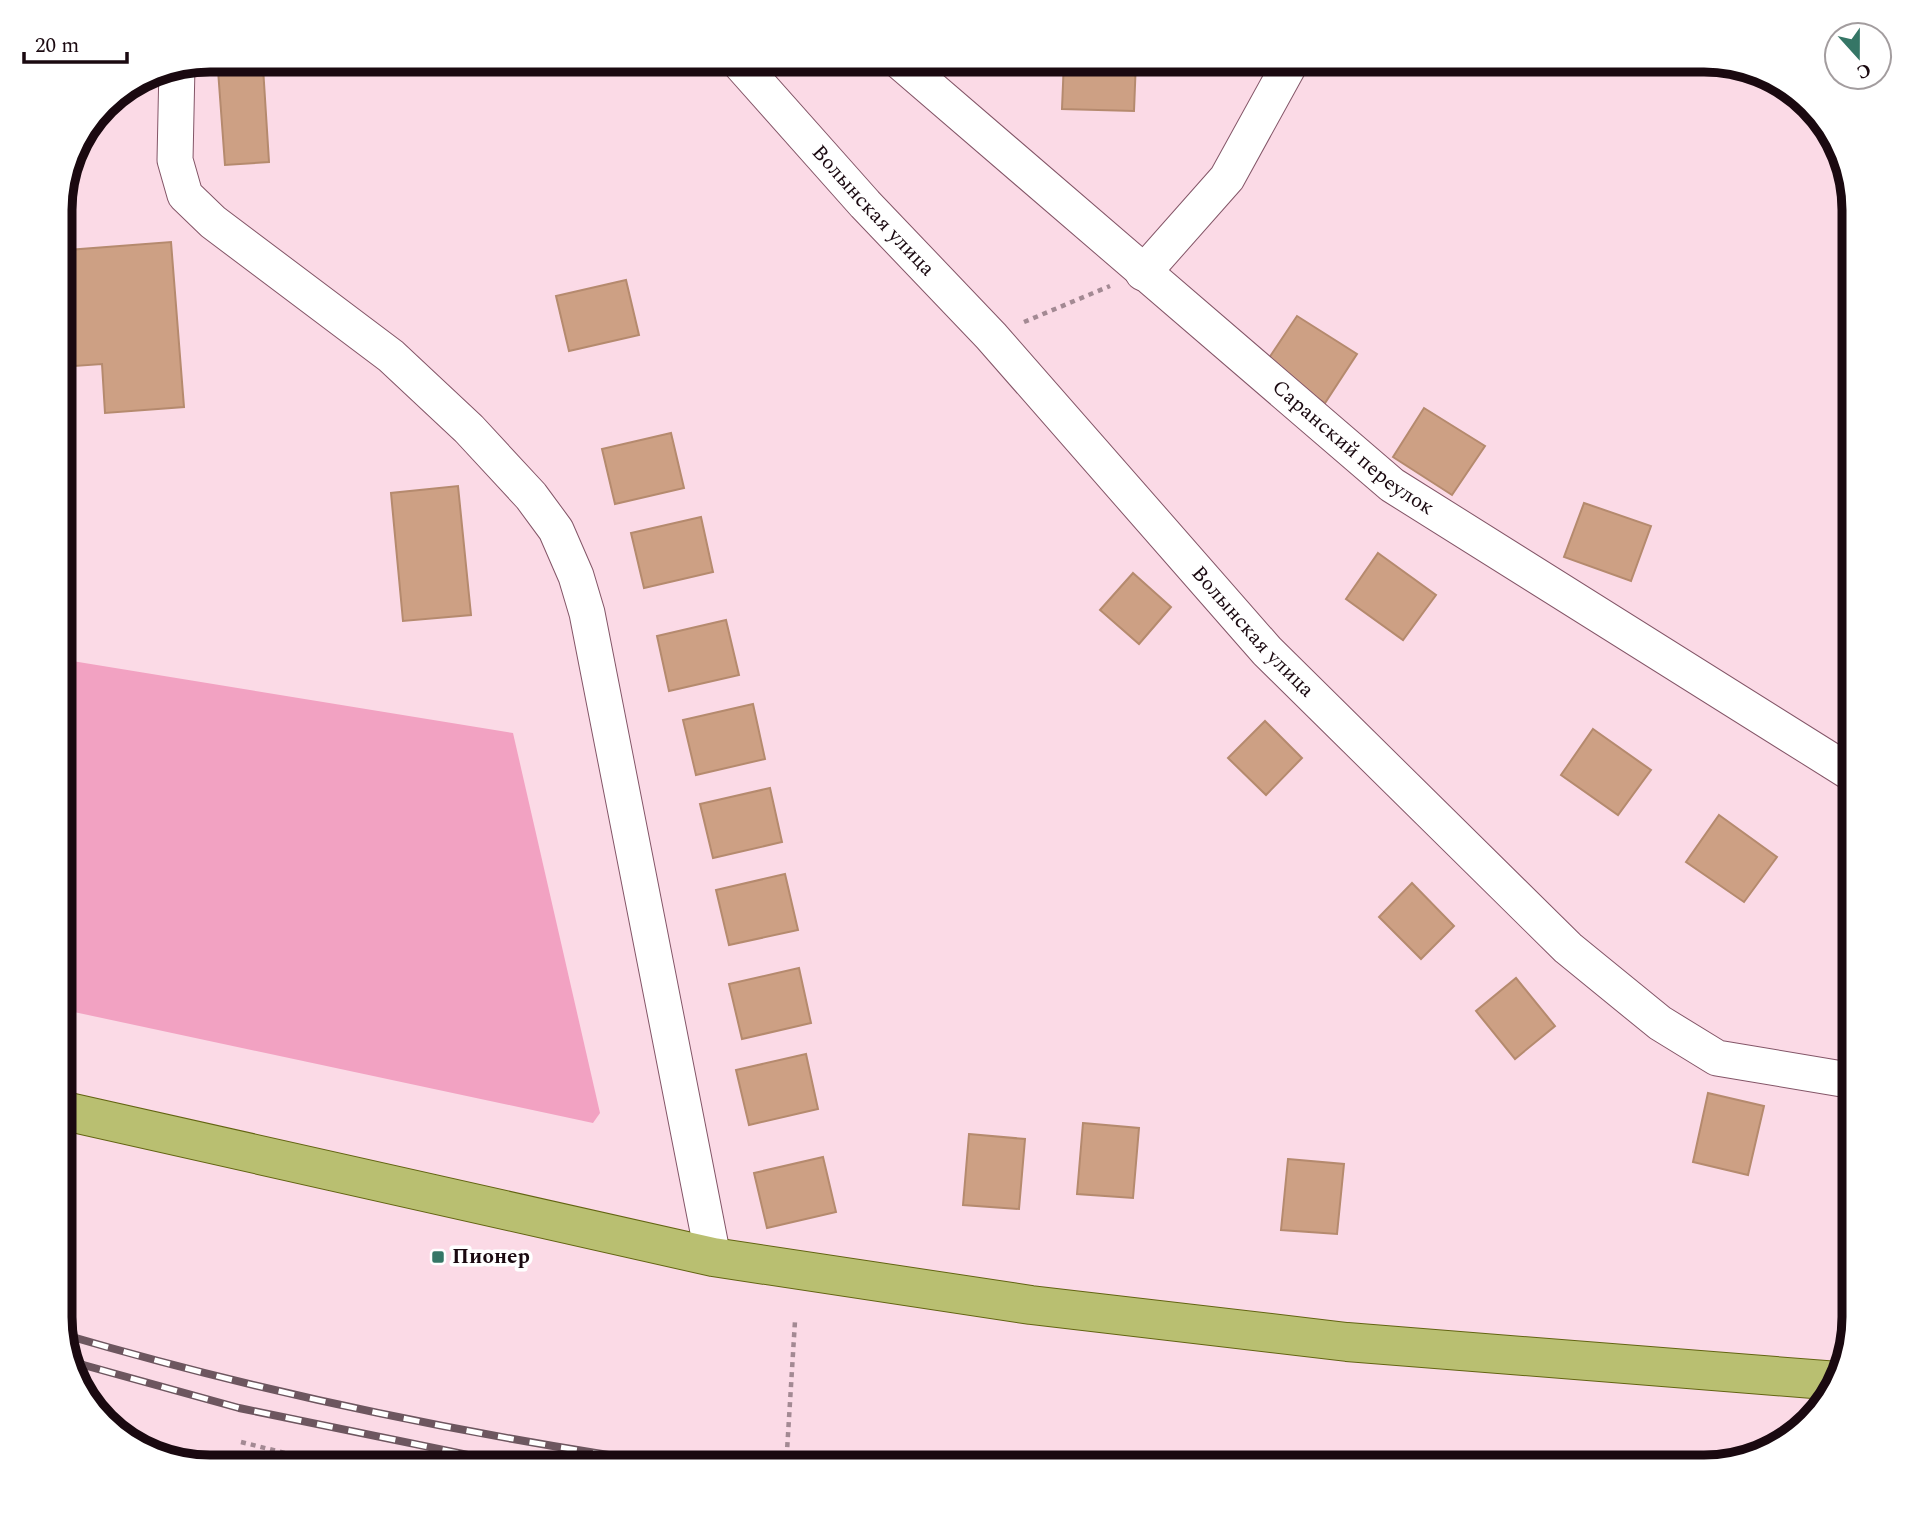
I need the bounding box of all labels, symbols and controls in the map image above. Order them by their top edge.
scale bar [24,21,128,65]
north arrow [1823,21,1893,91]
text: 20 m [35,30,79,62]
text: С [1852,55,1875,86]
street label: Волынская улица [804,138,943,284]
street label: Саранский переулок [1264,372,1441,524]
street label: Волынская улица [1183,559,1322,706]
place label: Пионер [452,1241,530,1273]
marker: Пионер [430,1249,446,1265]

